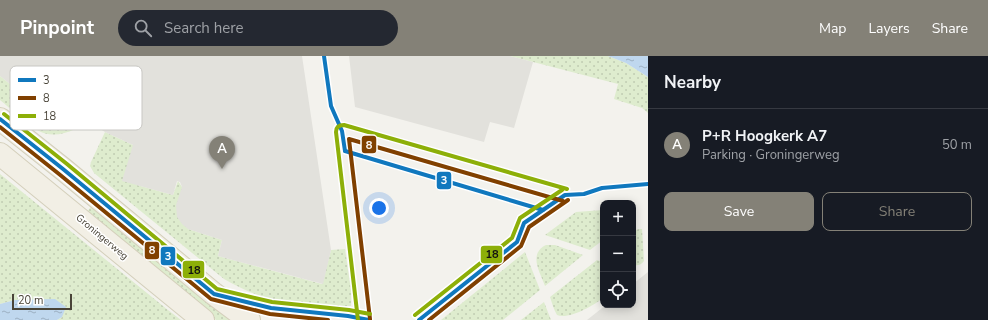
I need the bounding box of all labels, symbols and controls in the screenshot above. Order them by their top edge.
search box [118,10,398,46]
text: Pinpoint [20,15,94,41]
icon: search [132,17,154,39]
text: Search here [164,18,243,38]
text: Map [819,19,846,38]
text: Layers [868,19,910,38]
text: Share [932,19,968,38]
legend [10,66,142,130]
text: Nearby [664,71,721,94]
text: 3 [43,73,50,88]
text: 8 [43,91,50,106]
text: 18 [43,109,57,124]
text: P+R Hoogkerk A7 [702,126,827,146]
line badge: 8 [361,135,377,154]
pin: A [209,136,235,169]
text: A [672,136,682,154]
text: 50 m [942,136,972,154]
text: 8 [366,138,373,153]
text: Parking · Groningerweg [702,146,840,164]
line badge: 3 [436,171,452,190]
text: 3 [441,173,447,188]
button: Save [664,192,814,231]
button: Share [822,192,972,231]
your location [369,198,389,218]
map controls [600,200,636,308]
button: + [600,200,636,236]
street label: Groningerweg [73,211,131,263]
button: − [600,236,636,272]
line badge: 8 [144,241,160,260]
text: 8 [149,243,156,258]
line badge: 18 [480,245,503,264]
line badge: 3 [160,246,176,266]
text: 18 [485,247,499,262]
text: 3 [165,249,171,264]
line badge: 18 [182,260,205,279]
text: 18 [187,263,201,278]
button: locate [600,272,636,308]
scale bar [12,292,72,311]
text: 20 m [18,293,43,308]

